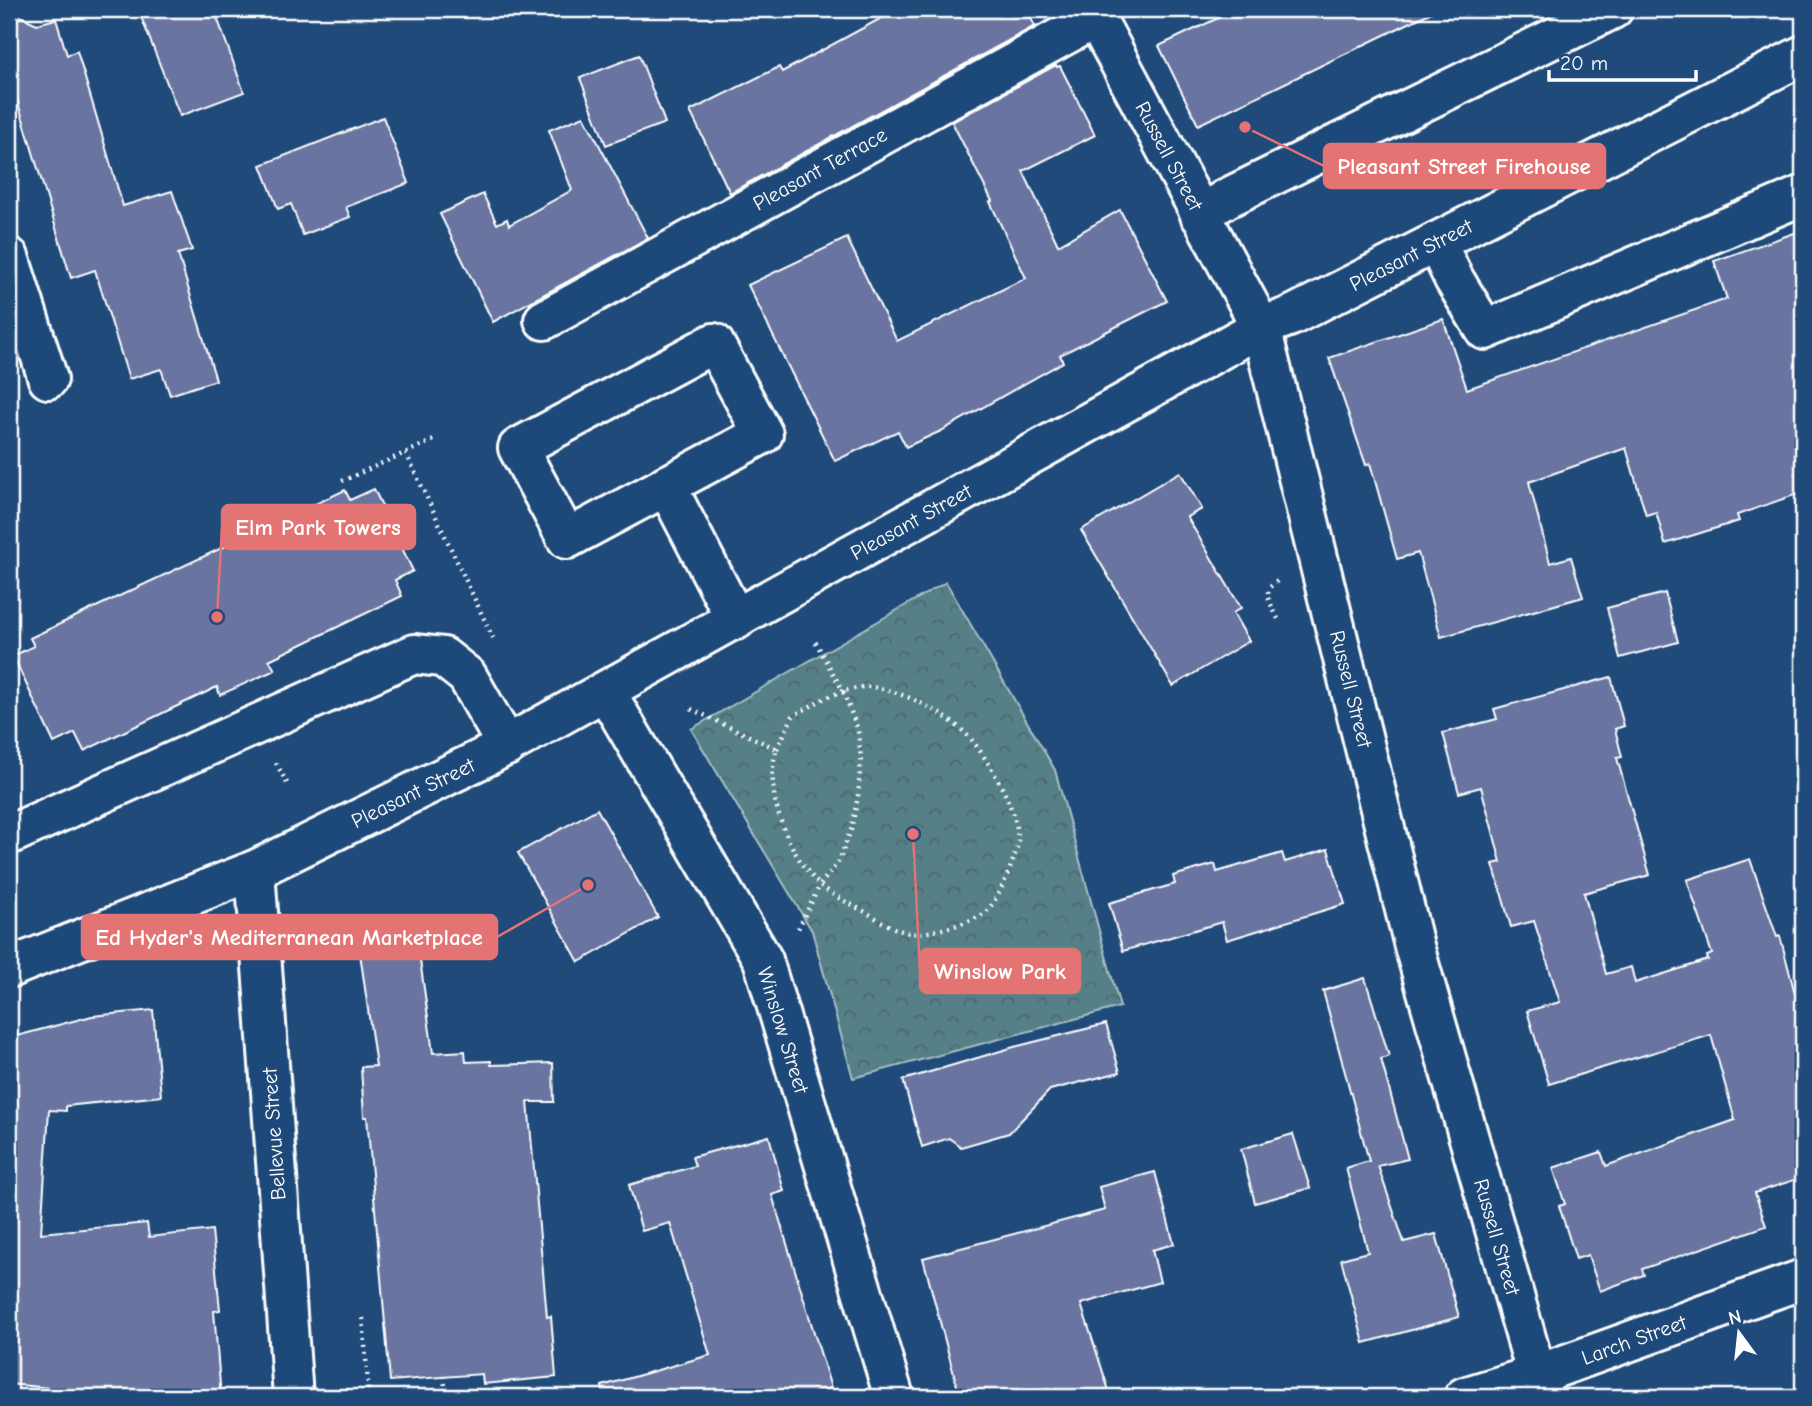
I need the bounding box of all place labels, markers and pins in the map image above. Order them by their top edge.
callout: Pleasant Street Firehouse [1324,144,1605,188]
callout: Elm Park Towers [222,505,415,549]
callout: Ed Hyder's Mediterranean Marketplace [82,915,497,959]
callout: Winslow Park [920,949,1080,993]

